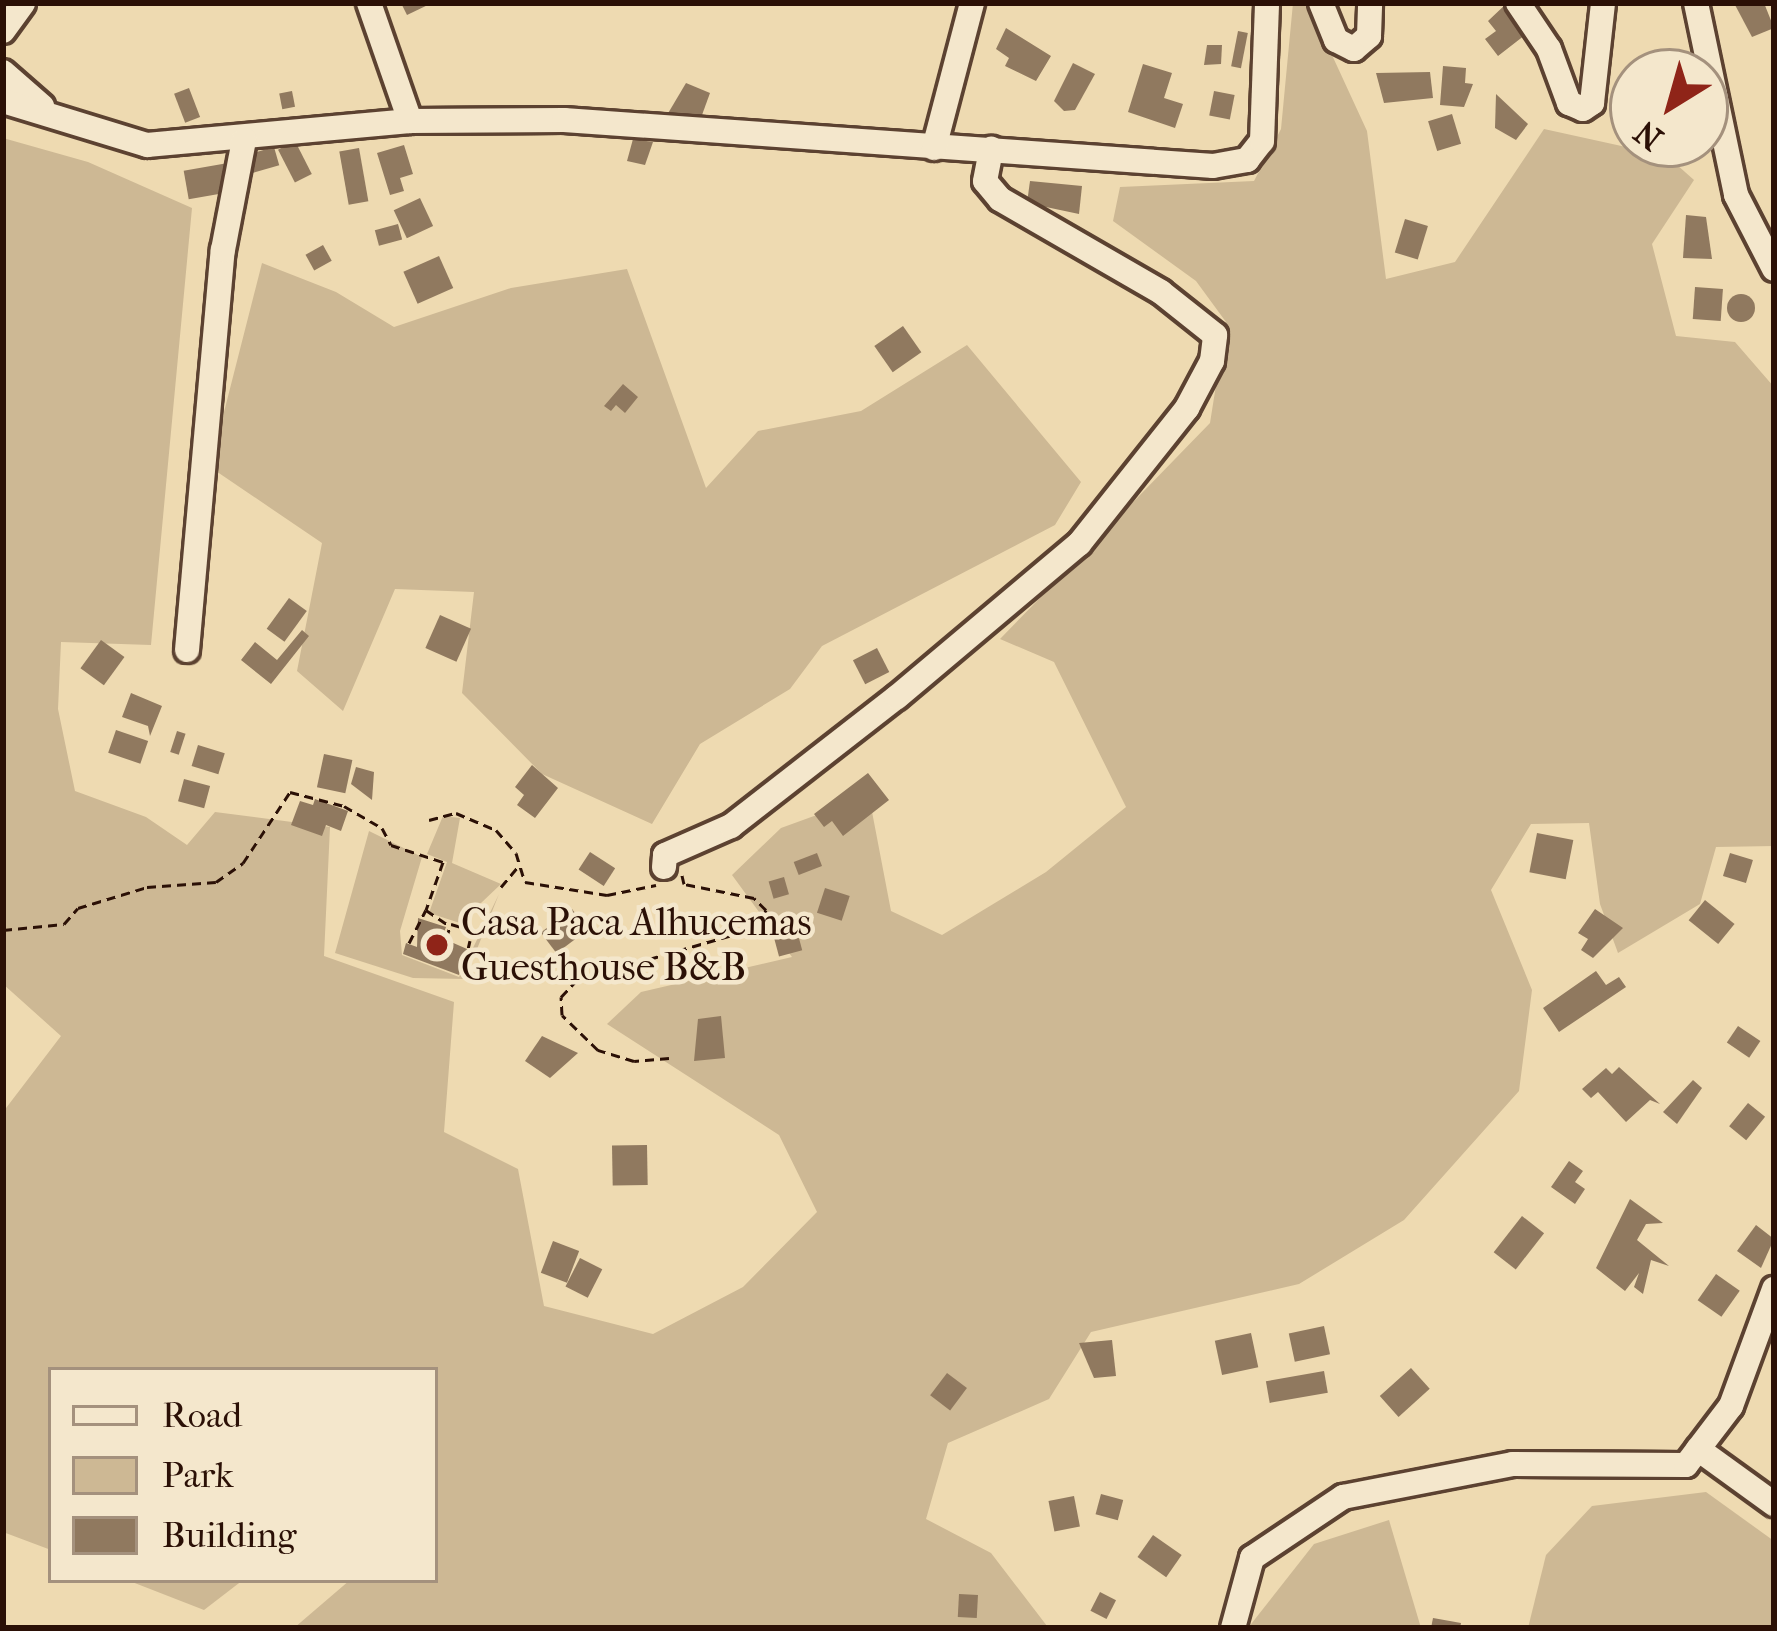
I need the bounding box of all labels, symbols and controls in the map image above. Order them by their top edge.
north arrow [1609,48,1729,168]
text: N [1627,112,1671,158]
place label: Casa Paca Alhucemas Guesthouse B&B [461,900,812,991]
marker: Casa Paca Alhucemas Guesthouse B&B [424,932,450,958]
legend [48,1367,438,1583]
text: Road [162,1394,242,1436]
text: Park [162,1454,234,1496]
text: Building [162,1514,297,1556]

